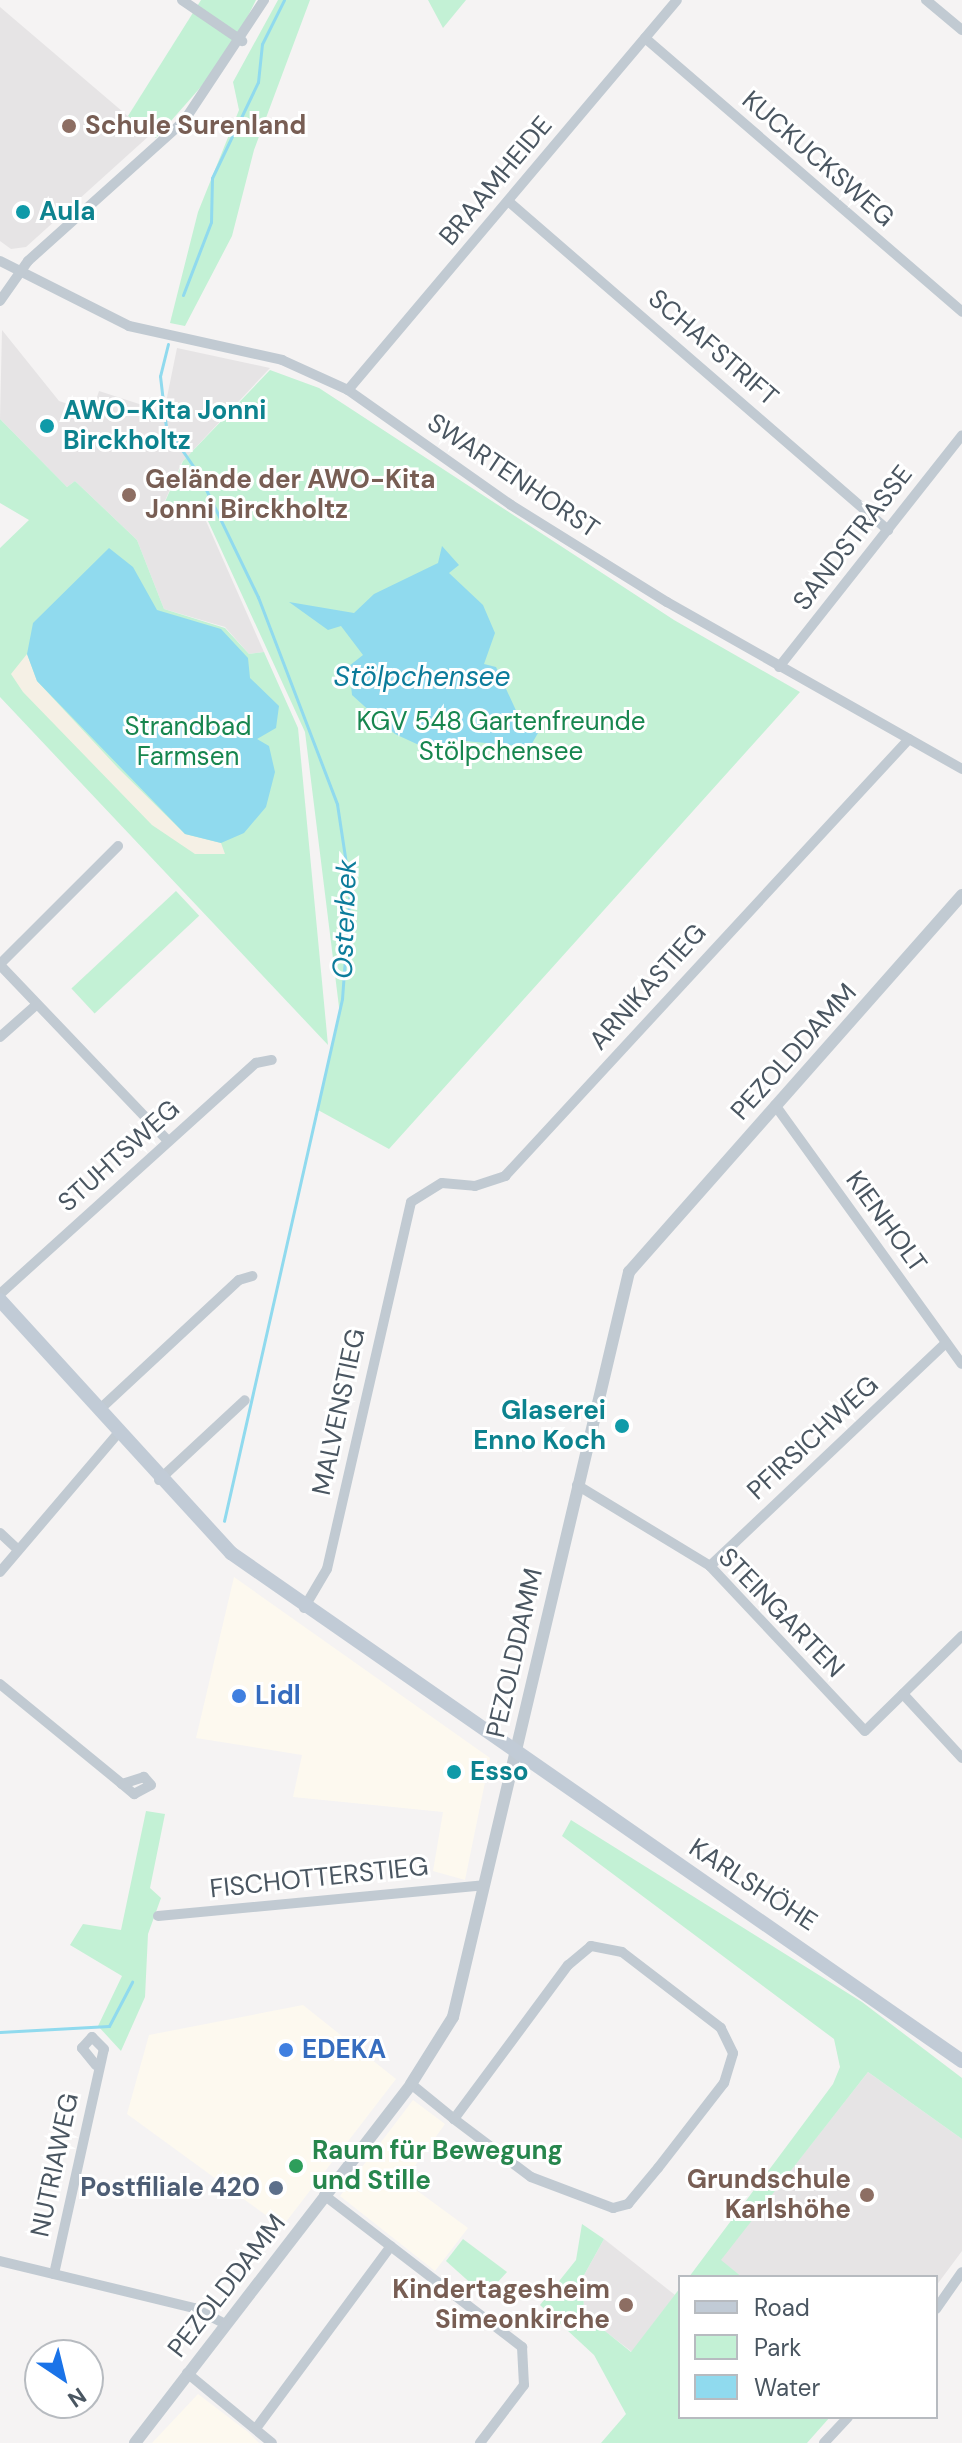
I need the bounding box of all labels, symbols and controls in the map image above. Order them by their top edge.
street label: KUCKUCKSWEG [736,85,900,233]
place label: Schule Surenland [85,110,306,142]
street label: BRAAMHEIDE [433,110,559,252]
marker: Schule Surenland [60,117,78,135]
place label: Aula [39,196,95,228]
marker: Aula [14,203,32,221]
street label: SCHAFSTRIFT [642,283,784,413]
place label: AWO-Kita Jonni Birckholtz [63,395,266,456]
street label: SWARTENHORST [421,407,605,545]
marker: AWO-Kita Jonni Birckholtz [38,417,56,435]
street label: SANDSTRASSE [787,459,919,617]
place label: Gelände der AWO-Kita Jonni Birckholtz [145,464,436,526]
marker: Gelände der AWO-Kita Jonni Birckholtz [120,486,138,504]
water label: Stölpchensee [334,660,510,694]
park label: KGV 548 Gartenfreunde Stölpchensee [356,706,646,768]
park label: Strandbad Farmsen [125,711,251,772]
water label: Osterbek [326,858,364,980]
street label: ARNIKASTIEG [583,918,713,1056]
street label: PEZOLDDAMM [725,977,863,1127]
street label: STUHTSWEG [52,1093,186,1219]
street label: KIENHOLT [839,1165,933,1279]
street label: MALVENSTIEG [306,1326,372,1498]
street label: PFIRSICHWEG [741,1369,885,1507]
place label: Glaserei Enno Koch [473,1395,606,1456]
marker: Glaserei Enno Koch [613,1417,631,1435]
street label: STEINGARTEN [712,1542,850,1684]
street label: PEZOLDDAMM [480,1565,550,1741]
place label: Lidl [255,1680,301,1712]
marker: Lidl [230,1687,248,1705]
place label: Esso [470,1756,529,1788]
marker: Esso [445,1763,463,1781]
street label: KARLSHÖHE [683,1832,823,1938]
street label: FISCHOTTERSTIEG [208,1851,430,1905]
place label: EDEKA [302,2034,386,2066]
marker: EDEKA [277,2041,295,2059]
street label: NUTRIAWEG [25,2090,85,2240]
place label: Raum für Bewegung und Stille [312,2135,563,2196]
marker: Raum für Bewegung und Stille [287,2157,305,2175]
place label: Grundschule Karlshöhe [687,2164,851,2226]
place label: Postfiliale 420 [80,2172,260,2204]
marker: Postfiliale 420 [267,2179,285,2197]
marker: Grundschule Karlshöhe [858,2186,876,2204]
street label: PEZOLDDAMM [162,2208,292,2364]
place label: Kindertagesheim Simeonkirche [392,2274,610,2336]
legend [678,2275,938,2419]
text: Road [754,2292,810,2323]
marker: Kindertagesheim Simeonkirche [617,2296,635,2314]
text: Park [754,2332,801,2363]
north arrow [24,2339,104,2419]
text: Water [754,2372,820,2403]
text: N [62,2381,92,2414]

